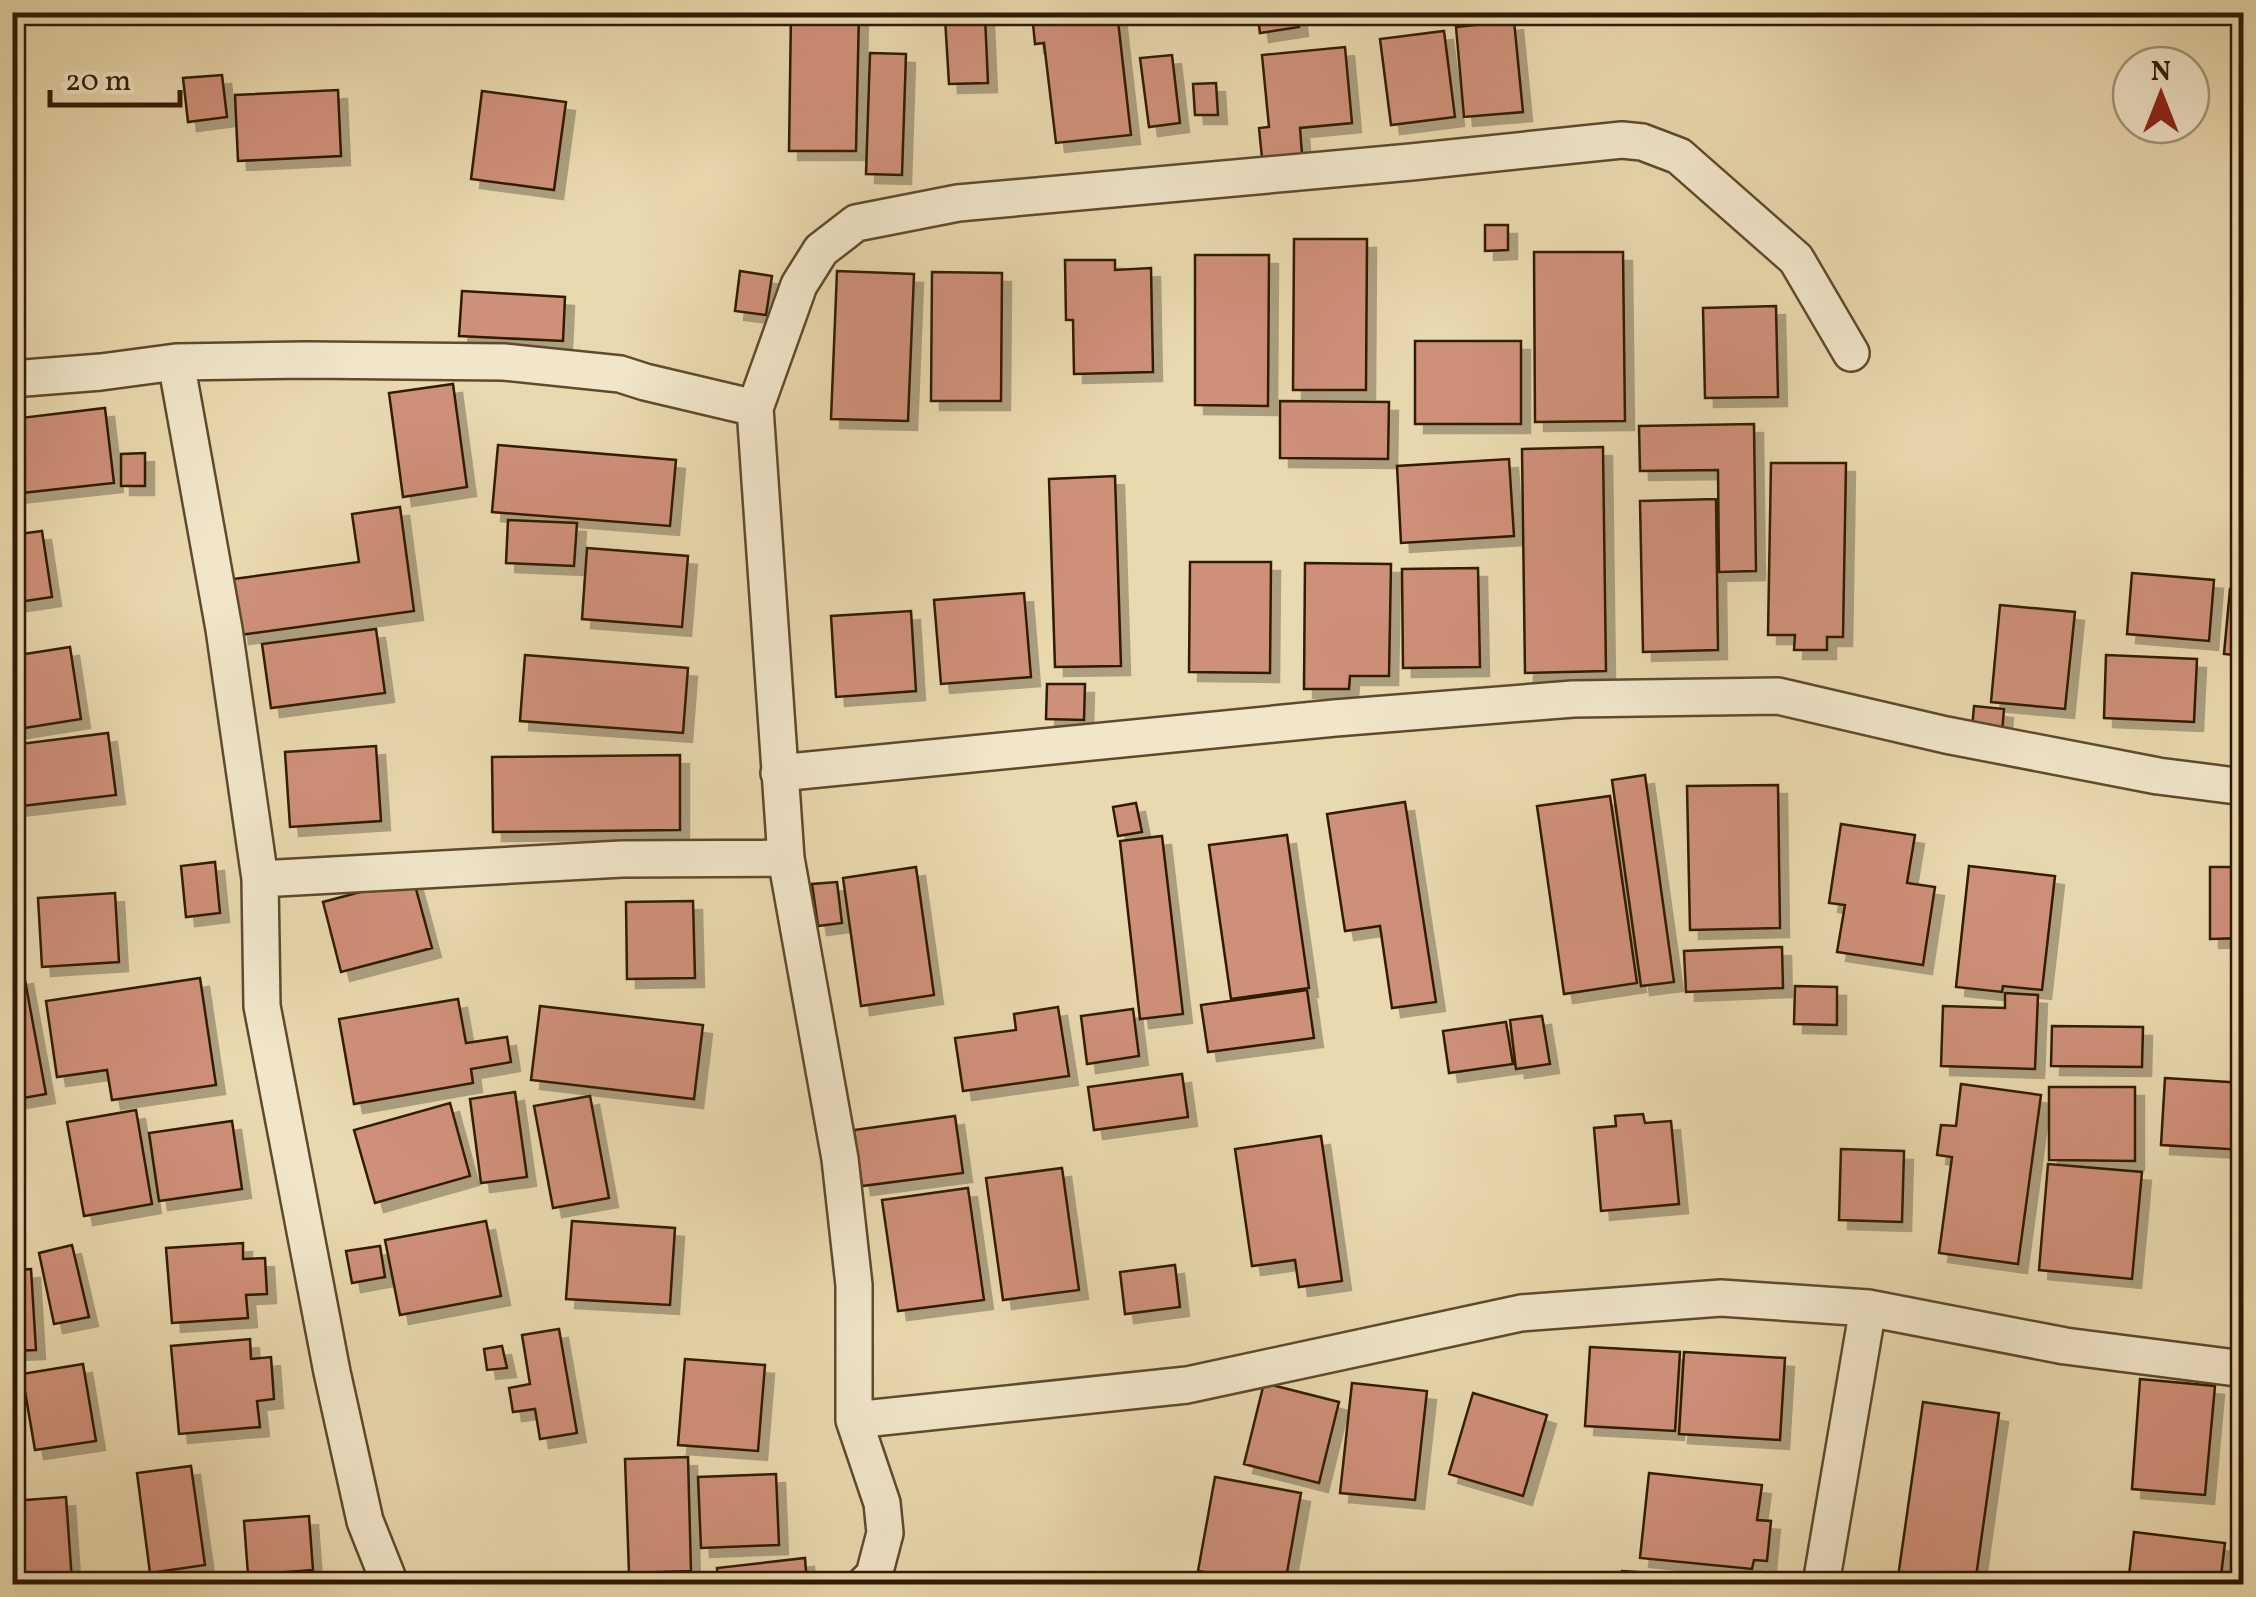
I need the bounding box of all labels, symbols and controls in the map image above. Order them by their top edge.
scale bar [50,45,180,107]
north arrow [2111,45,2211,145]
text: N [2151,53,2171,92]
text: 20 m [65,61,131,103]

